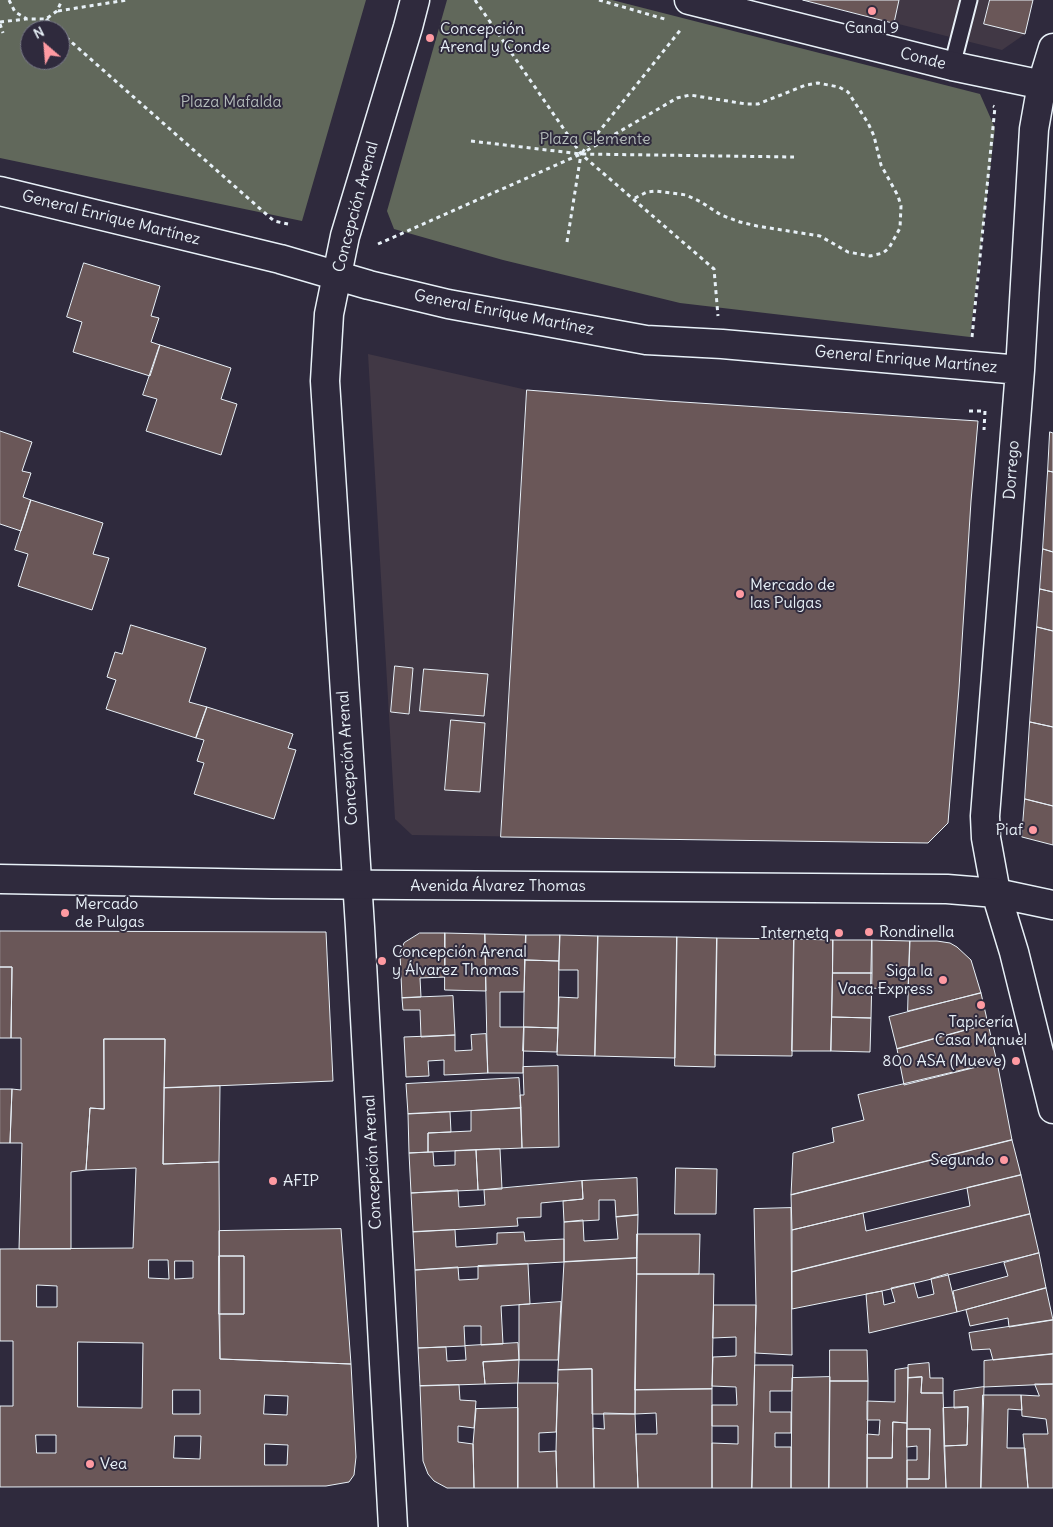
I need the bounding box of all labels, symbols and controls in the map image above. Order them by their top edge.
marker: Canal 9 [866,5,878,17]
place label: Canal 9 [845,18,899,38]
place label: Concepción Arenal y Conde [440,19,550,57]
north arrow [20,20,70,70]
text: N [30,22,47,43]
marker: Concepción Arenal y Conde [424,32,436,44]
street label: Conde [898,44,948,74]
park label: Plaza Mafalda [180,92,282,112]
park label: Plaza Clemente [539,129,651,149]
street label: Concepción Arenal [329,139,383,275]
street label: General Enrique Martínez [20,187,202,249]
street label: General Enrique Martínez [412,286,596,340]
street label: General Enrique Martínez [814,342,998,378]
street label: Dorrego [1000,440,1024,500]
place label: Mercado de las Pulgas [750,575,835,613]
marker: Mercado de las Pulgas [734,588,746,600]
street label: Concepción Arenal [334,690,362,826]
place label: Piaf [995,820,1023,840]
marker: Piaf [1027,824,1039,836]
street label: Avenida Álvarez Thomas [410,876,586,896]
place label: Mercado de Pulgas [75,894,145,932]
marker: Mercado de Pulgas [59,907,71,919]
place label: Rondinella [879,922,954,942]
place label: Internetq [761,923,829,943]
marker: Rondinella [863,926,875,938]
marker: Internetq [833,927,845,939]
place label: Concepción Arenal y Álvarez Thomas [392,942,527,980]
marker: Concepción Arenal y Álvarez Thomas [376,955,388,967]
place label: Siga la Vaca Express [838,961,933,999]
marker: Siga la Vaca Express [937,974,949,986]
marker: Tapicería Casa Manuel [975,999,987,1011]
place label: Tapicería Casa Manuel [935,1012,1027,1050]
place label: 800 ASA (Mueve) [882,1051,1006,1071]
marker: 800 ASA (Mueve) [1010,1055,1022,1067]
street label: Concepción Arenal [360,1094,386,1230]
place label: Segundo [931,1150,994,1170]
marker: Segundo [998,1154,1010,1166]
place label: AFIP [283,1171,319,1191]
marker: AFIP [267,1175,279,1187]
place label: Vea [100,1454,127,1474]
marker: Vea [84,1458,96,1470]

